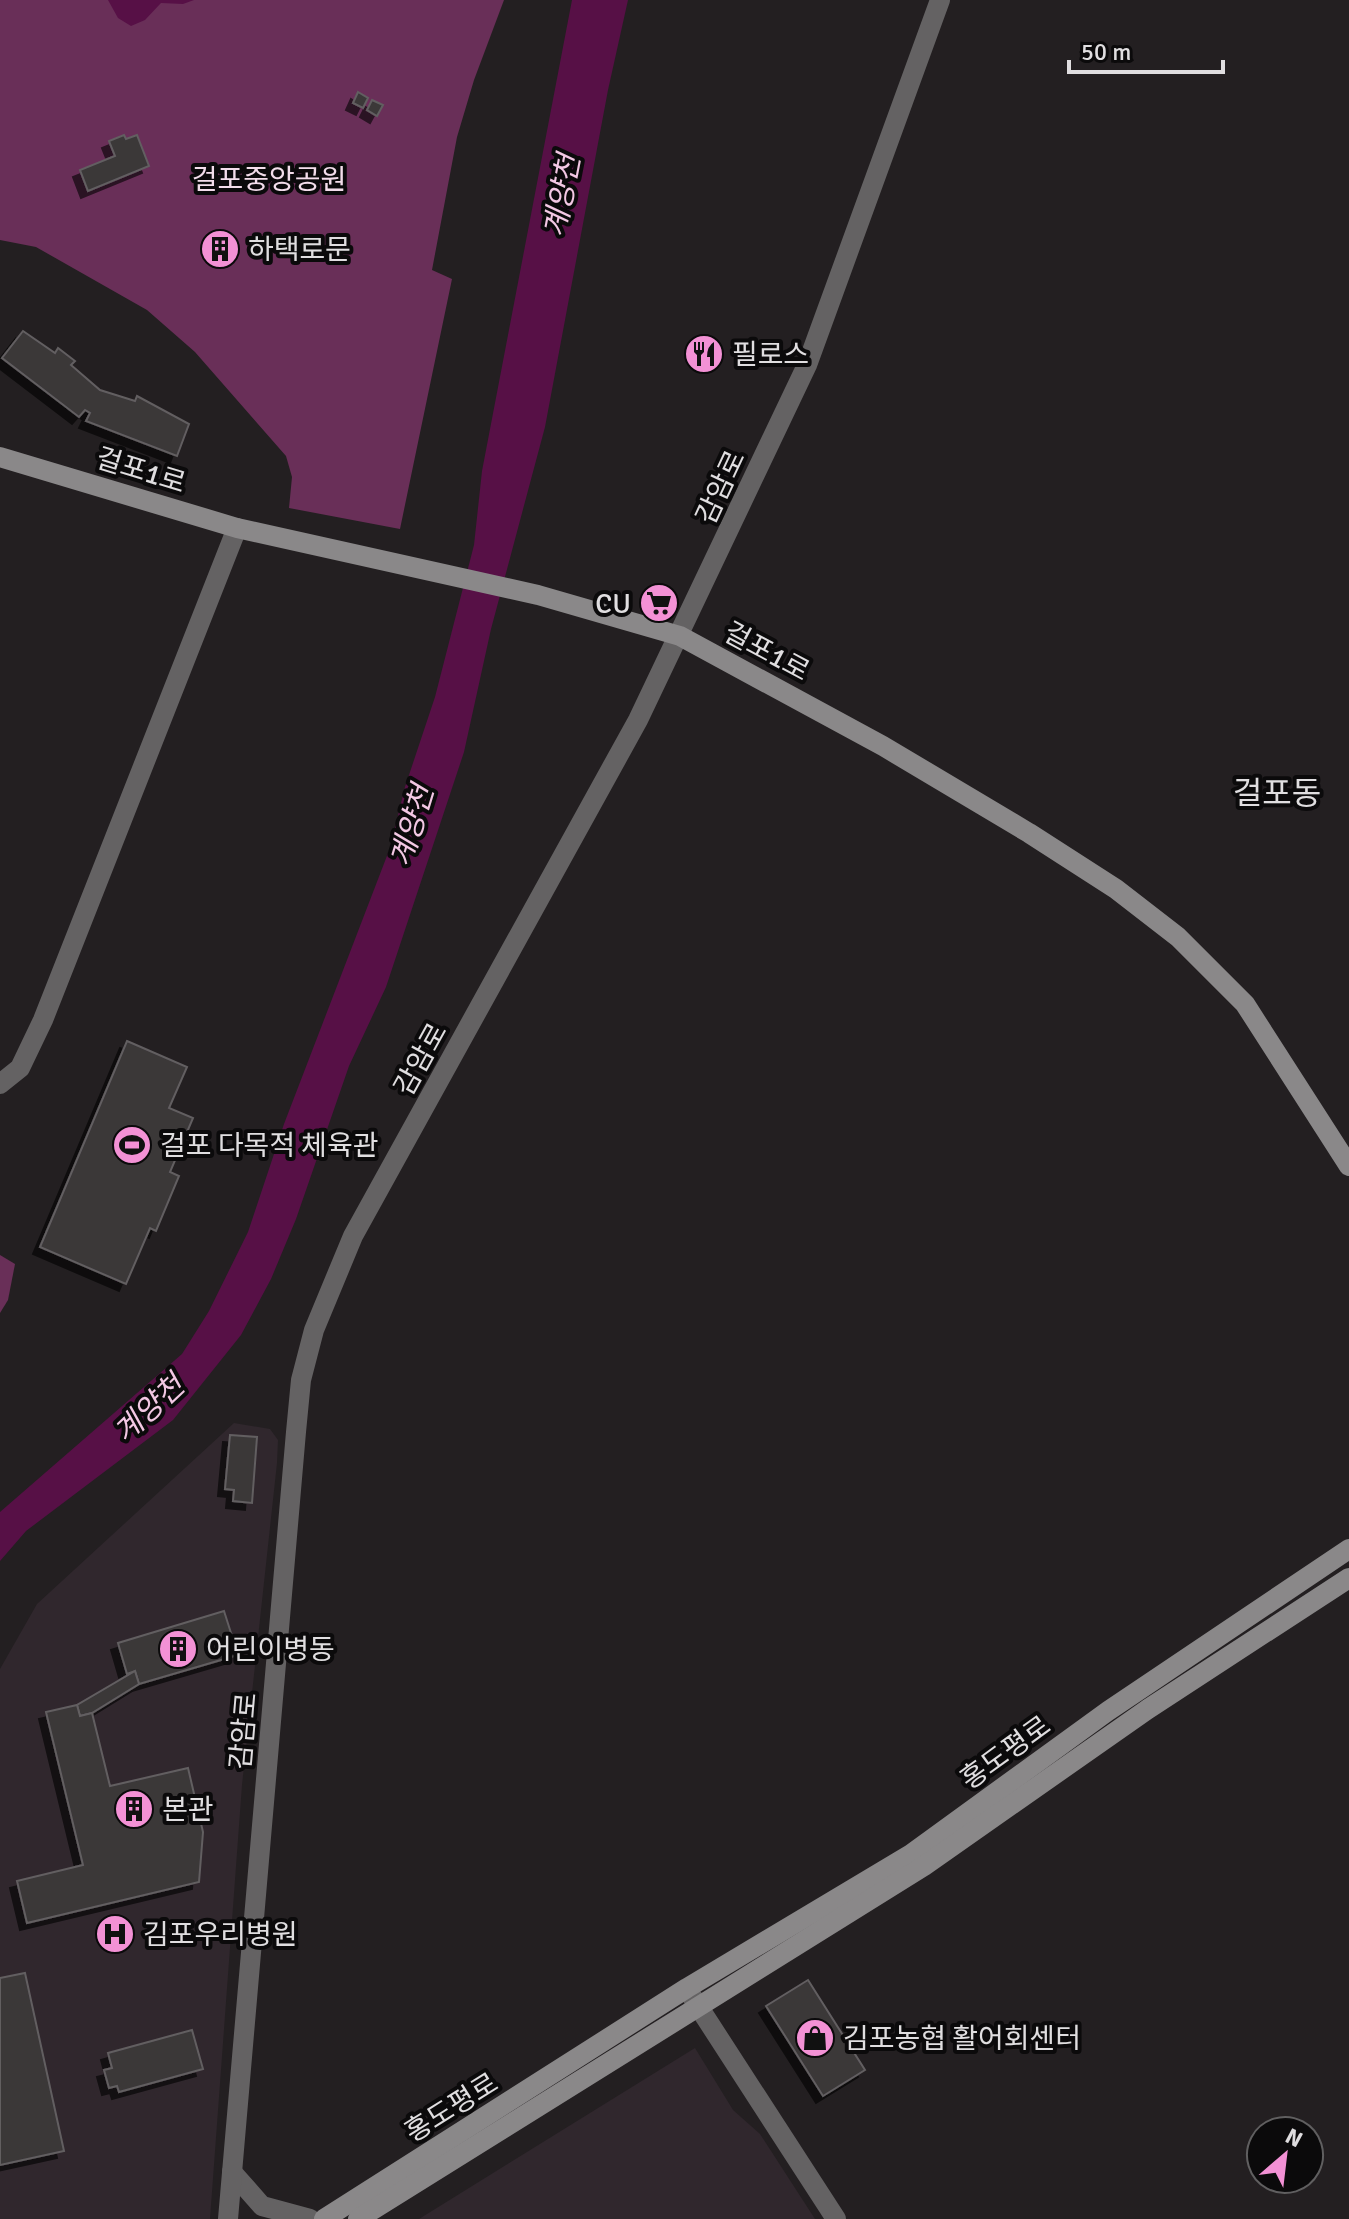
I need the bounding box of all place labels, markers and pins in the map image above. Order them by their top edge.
building icon: 하택로문 [199,228,241,270]
place label: 하택로문 [248,233,351,267]
restaurant icon: 필로스 [683,333,725,375]
place label: 필로스 [732,338,809,372]
supermarket icon: CU [638,582,680,624]
place label: CU [595,587,631,621]
sports icon: 걸포 다목적 체육관 [111,1124,153,1166]
place label: 걸포 다목적 체육관 [160,1129,378,1163]
building icon: 어린이병동 [157,1628,199,1670]
place label: 어린이병동 [206,1633,335,1667]
building icon: 본관 [113,1788,155,1830]
place label: 본관 [162,1793,214,1827]
hospital icon: 김포우리병원 [94,1913,136,1955]
place label: 김포우리병원 [143,1918,298,1952]
shop icon: 김포농협 활어회센터 [794,2017,836,2059]
place label: 김포농협 활어회센터 [843,2022,1081,2056]

